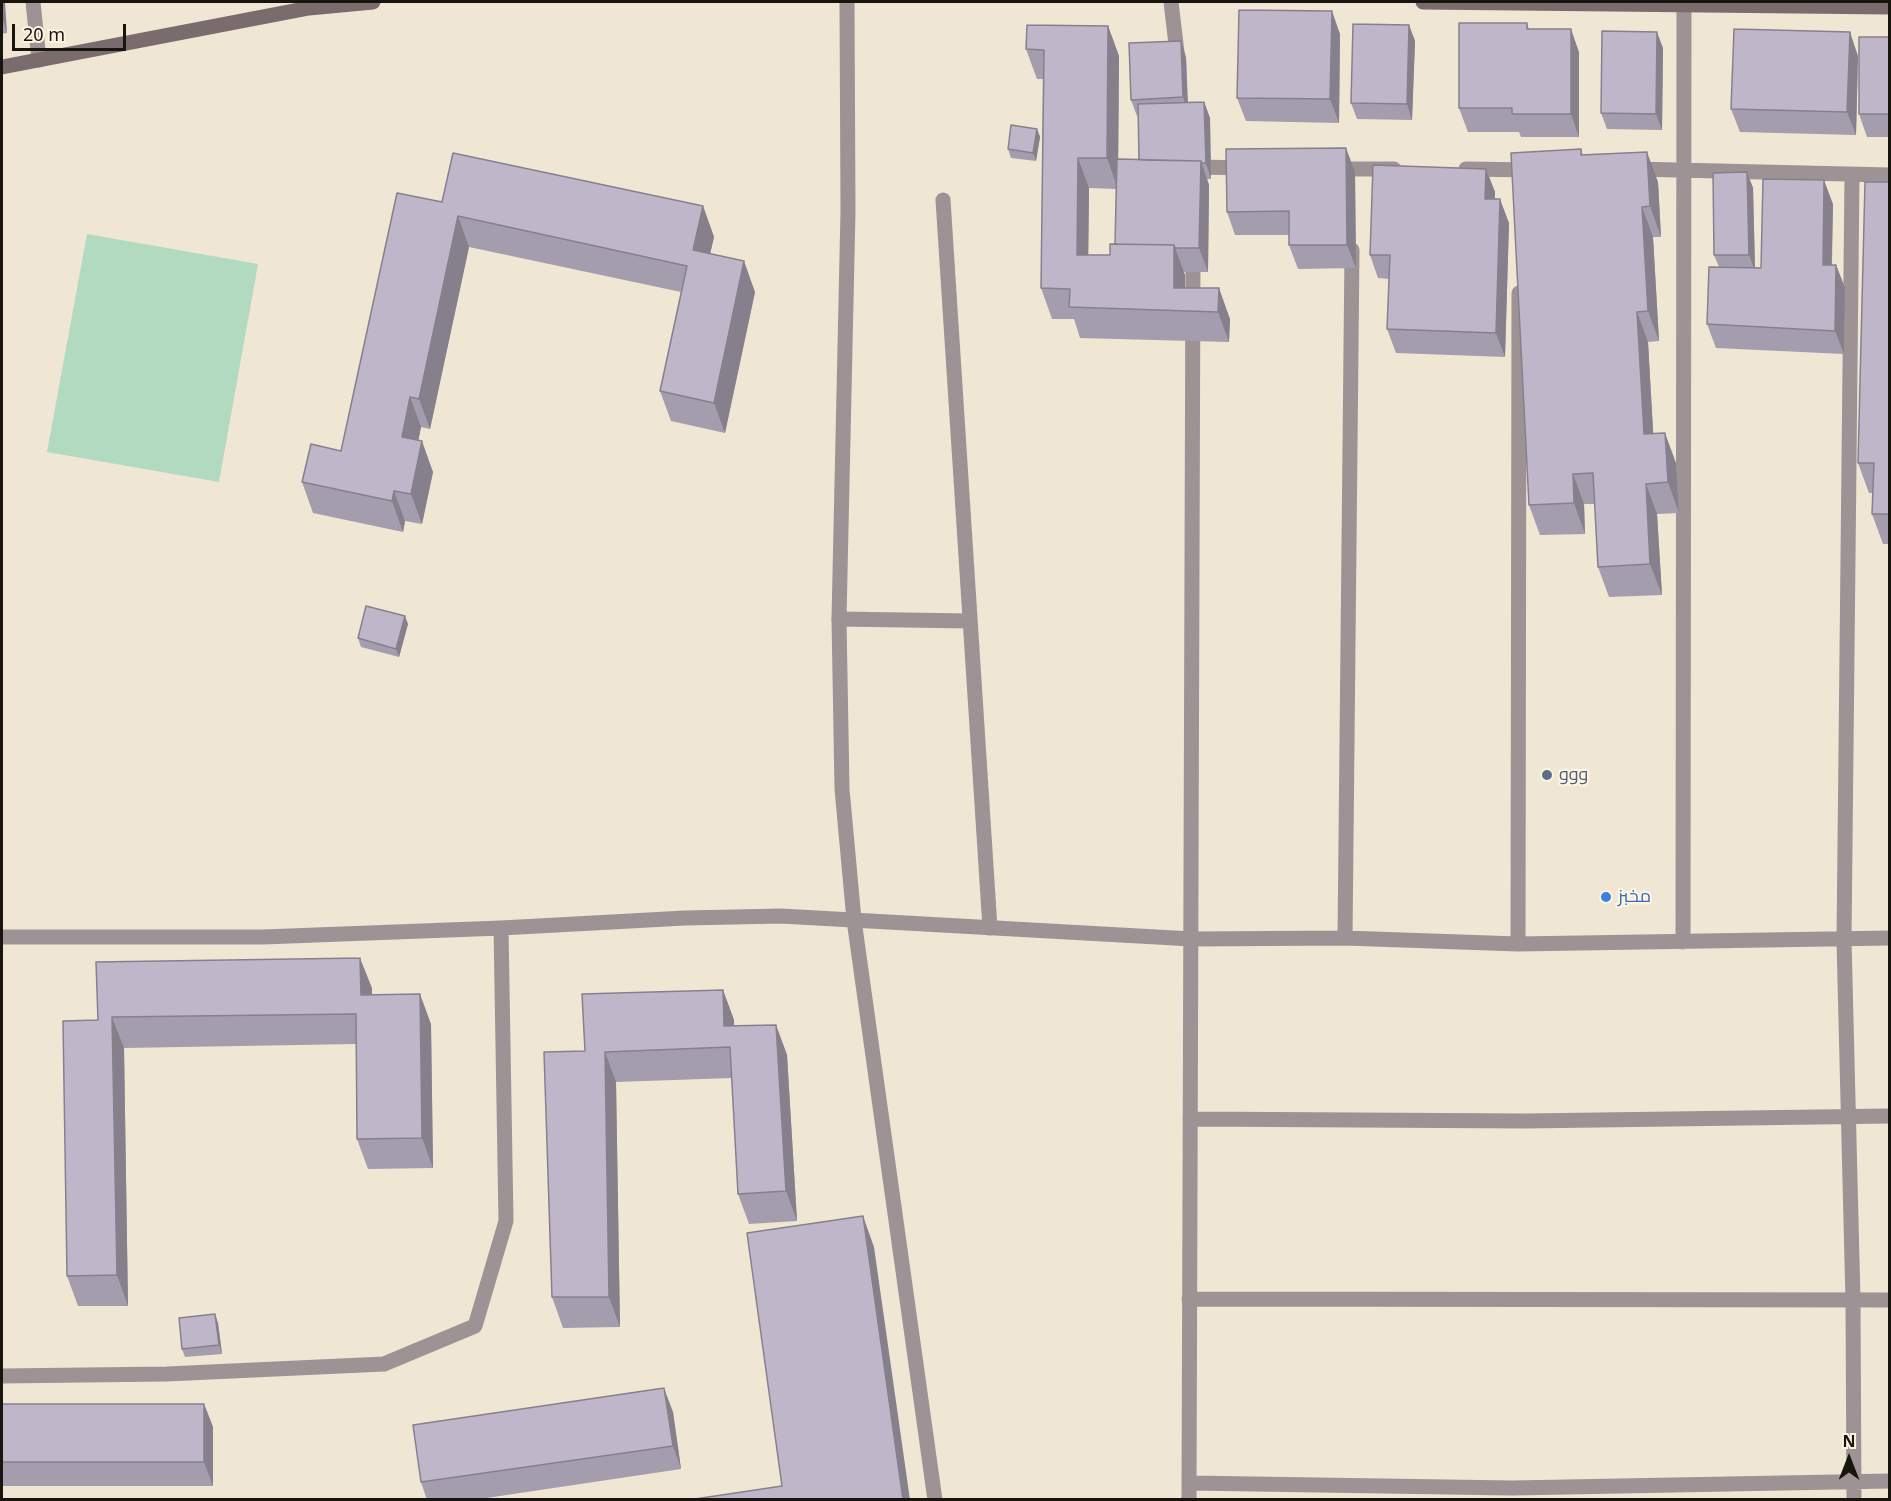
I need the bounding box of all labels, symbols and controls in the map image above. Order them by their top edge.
scale bar [15,12,129,50]
text: 20 m [23,22,65,46]
place label: ووو [1559,764,1588,786]
marker: ووو [1540,768,1554,782]
place label: مخبز [1618,886,1651,908]
marker: مخبز [1599,890,1613,904]
north arrow [1819,1429,1879,1489]
text: N [1842,1430,1856,1452]

